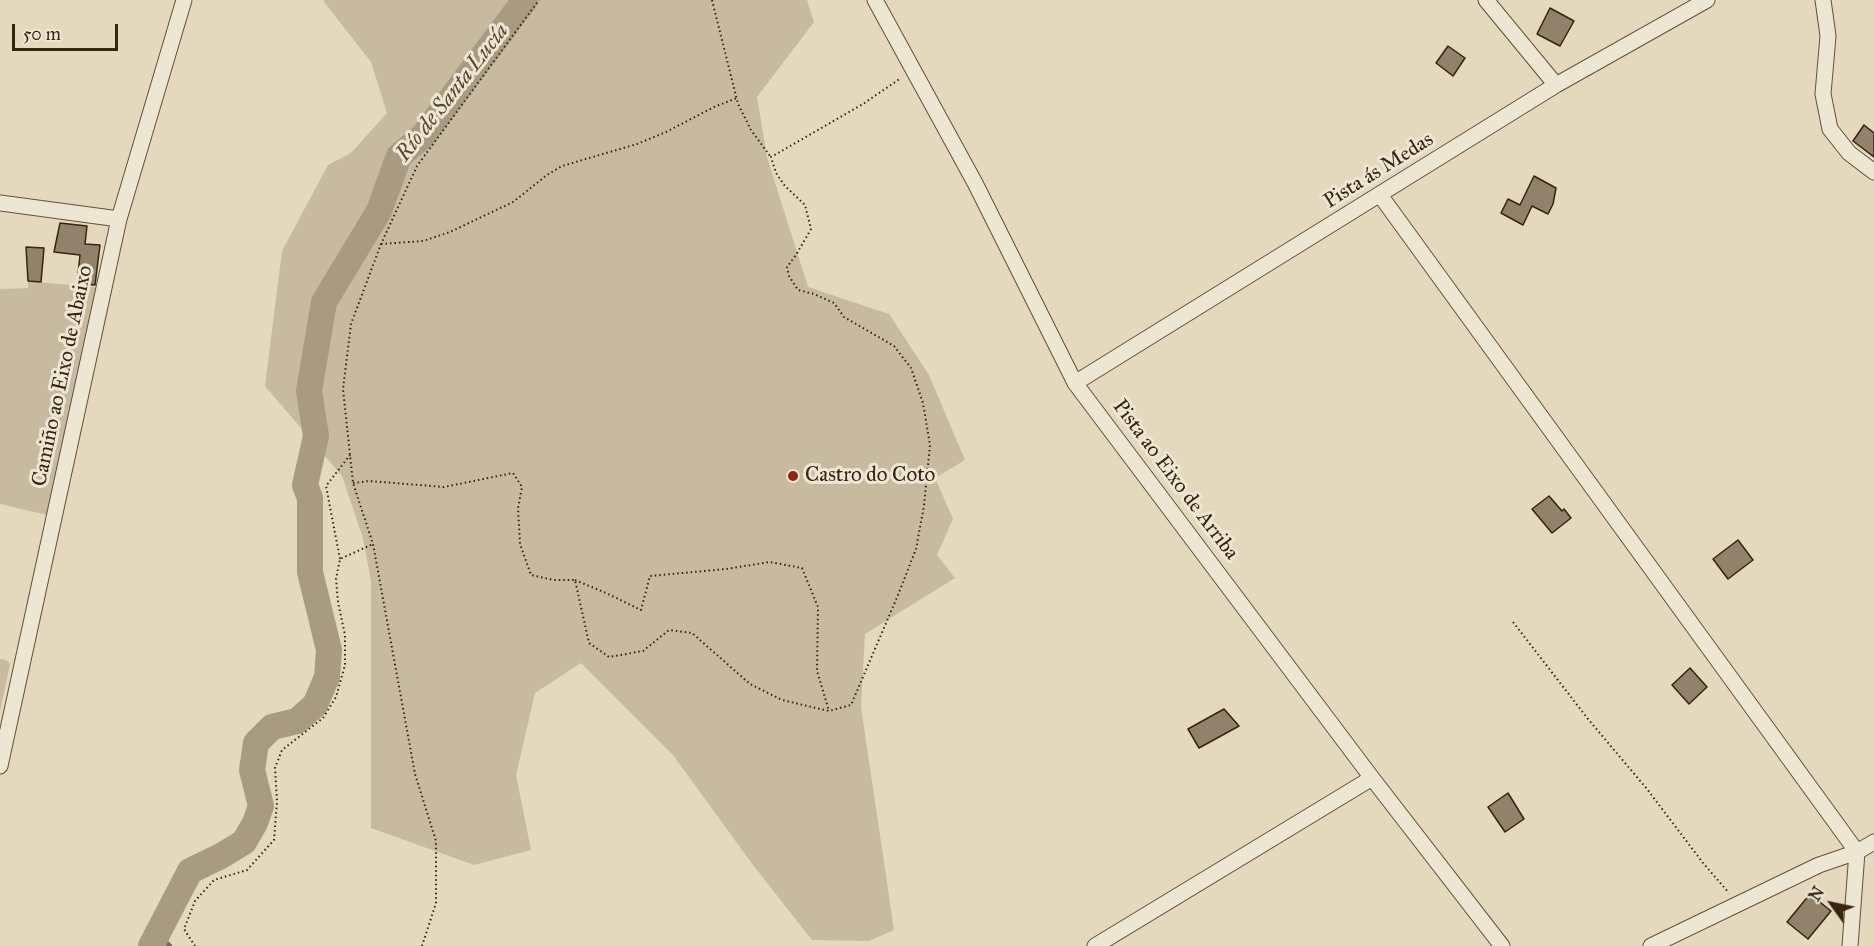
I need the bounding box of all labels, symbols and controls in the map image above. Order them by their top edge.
scale bar [15,12,122,50]
water label: Río de Santa Lucía [391,19,515,167]
text: 50 m [23,23,61,45]
street label: Pista ás Medas [1319,127,1439,215]
street label: Camiño ao Eixo de Abaixo [27,263,99,489]
street label: Pista ao Eixo de Arriba [1107,395,1243,565]
place label: Castro do Coto [805,463,935,489]
marker: Castro do Coto [786,469,800,483]
north arrow [1802,874,1862,934]
text: N [1805,883,1828,905]

